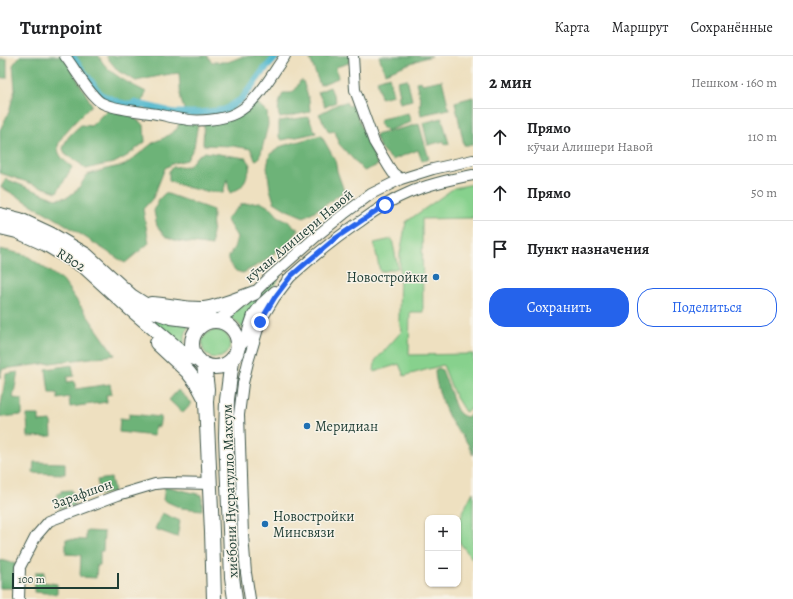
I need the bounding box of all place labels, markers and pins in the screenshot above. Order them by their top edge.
place label: Новостройки [347,268,428,287]
marker: Новостройки [431,272,441,282]
place label: Меридиан [315,417,378,436]
marker: Меридиан [302,421,312,431]
place label: Новостройки Минсвязи [273,507,355,542]
marker: Новостройки Минсвязи [260,519,270,529]

